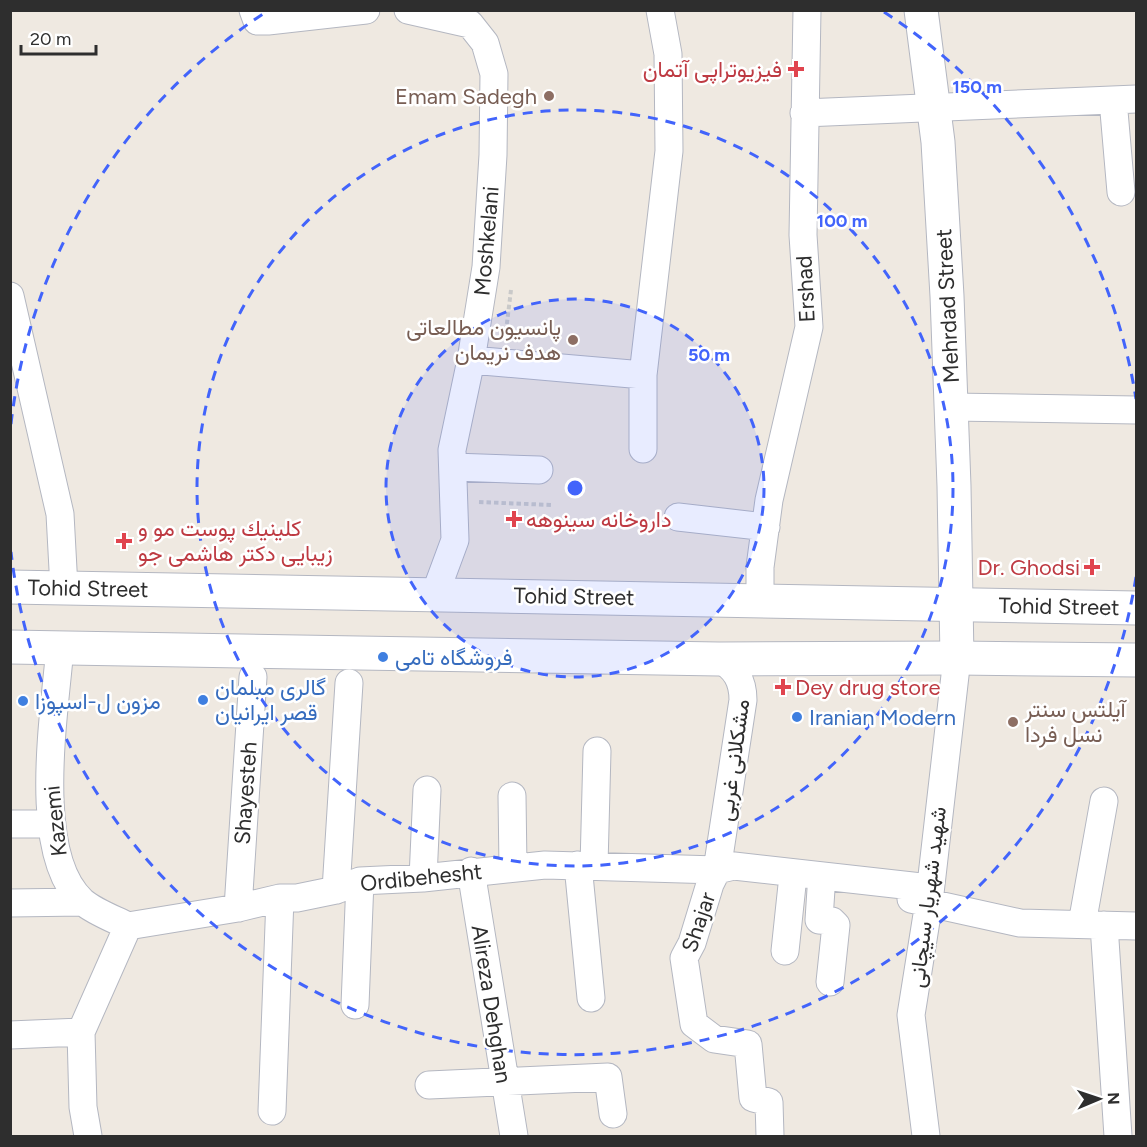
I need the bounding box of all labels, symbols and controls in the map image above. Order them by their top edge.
scale bar [21,18,96,56]
text: 20 m [30,28,71,50]
place label: فیزیوتراپی آتمان [643,56,782,84]
marker: فیزیوتراپی آتمان [787,60,805,78]
text: 150 m [952,76,1002,98]
place label: Emam Sadegh [395,83,537,110]
marker: Emam Sadegh [542,89,556,103]
street label: Moshkelani [468,185,505,297]
text: 100 m [817,210,867,232]
street label: Mehrdad Street [930,228,965,384]
street label: Ershad [790,255,821,323]
place label: پانسیون مطالعاتی هدف نریمان [406,314,561,366]
marker: پانسیون مطالعاتی هدف نریمان [566,333,580,347]
text: 50 m [688,344,730,366]
centre of rings [565,478,585,498]
place label: داروخانه سینوهه [526,506,671,533]
marker: داروخانه سینوهه [507,512,521,526]
place label: كلينيك پوست مو و زيبايى دکتر هاشمی جو [138,515,333,567]
marker: كلينيك پوست مو و زيبايى دکتر هاشمی جو [115,532,133,550]
place label: Dr. Ghodsi [977,554,1080,581]
marker: Dr. Ghodsi [1085,560,1099,574]
street label: Tohid Street [27,574,149,603]
street label: Tohid Street [513,582,635,611]
street label: Tohid Street [998,592,1120,621]
place label: فروشگاه تامی [395,644,513,671]
marker: فروشگاه تامی [376,650,390,664]
place label: گالری مبلمان قصر ایرانیان [215,674,326,726]
place label: Dey drug store [795,674,941,701]
marker: Dey drug store [776,680,790,694]
place label: مزون ل-اسپوزا [35,688,161,716]
marker: گالری مبلمان قصر ایرانیان [196,693,210,707]
marker: مزون ل-اسپوزا [16,694,30,708]
place label: آیلتس سنتر نسل فردا [1024,696,1128,748]
street label: مشکلانی غربی [712,697,755,823]
place label: Iranian Modern [809,704,956,731]
marker: Iranian Modern [790,710,804,724]
marker: آیلتس سنتر نسل فردا [1006,715,1020,729]
street label: Shayesteh [228,741,263,845]
street label: Kazemi [38,784,73,858]
street label: شهید شهریار سیچانی [903,805,953,989]
street label: Ordibehesht [359,858,483,897]
street label: Shajar [676,888,721,956]
street label: Alireza Dehghan [466,923,517,1085]
north arrow [1069,1069,1129,1129]
text: N [1104,1092,1123,1105]

